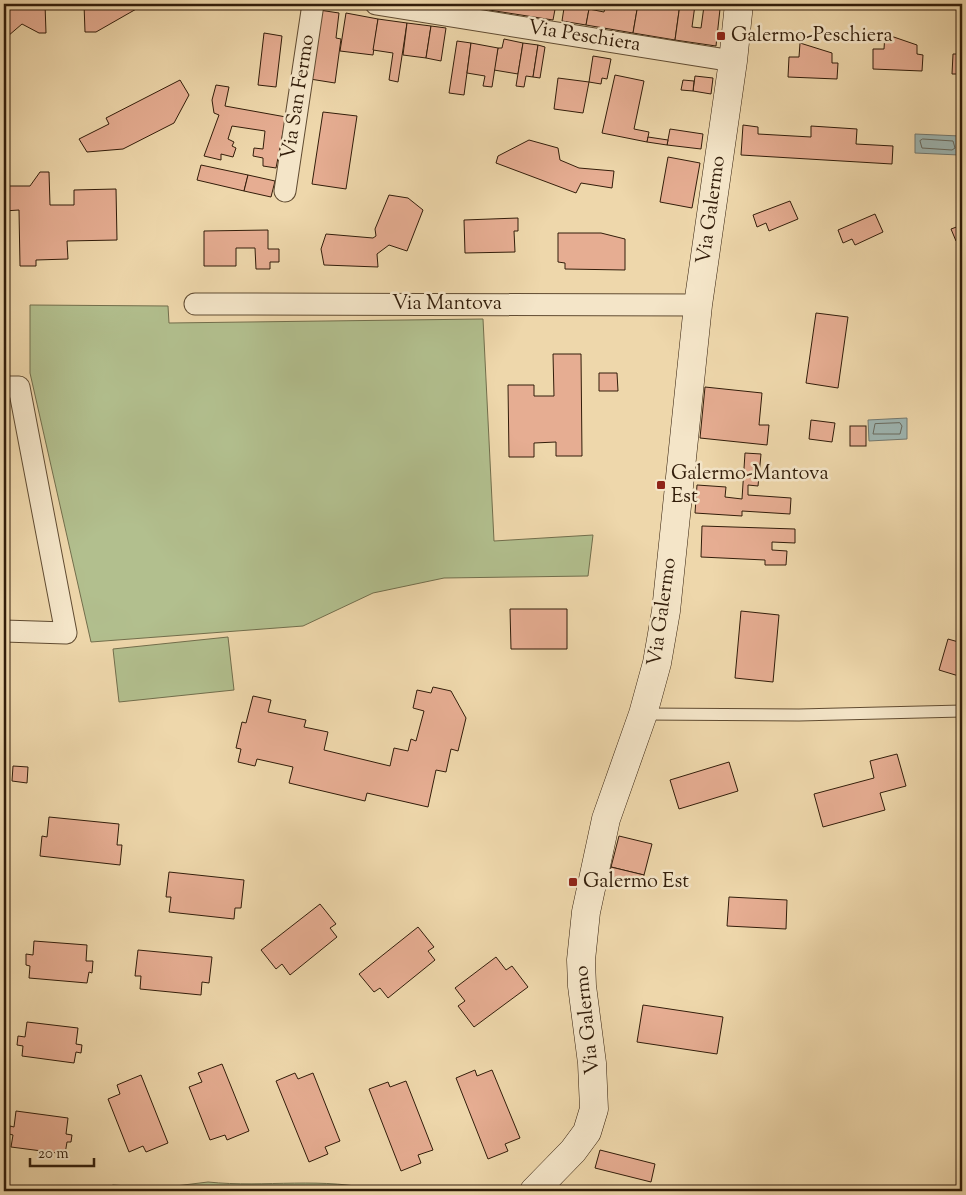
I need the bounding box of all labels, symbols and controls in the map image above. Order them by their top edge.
street label: Via Peschiera [525,14,643,60]
place label: Galermo-Peschiera [731,22,893,51]
marker: Galermo-Peschiera [715,30,727,42]
street label: Via San Fermo [275,32,323,162]
street label: Via Galermo [690,154,734,266]
street label: Via Mantova [392,290,502,319]
place label: Galermo-Mantova Est [671,460,829,512]
marker: Galermo-Mantova Est [655,479,667,491]
street label: Via Galermo [641,556,685,668]
place label: Galermo Est [583,868,689,897]
marker: Galermo Est [567,876,579,888]
street label: Via Galermo [568,964,608,1076]
scale bar [30,1135,94,1167]
text: 20 m [38,1144,69,1165]

